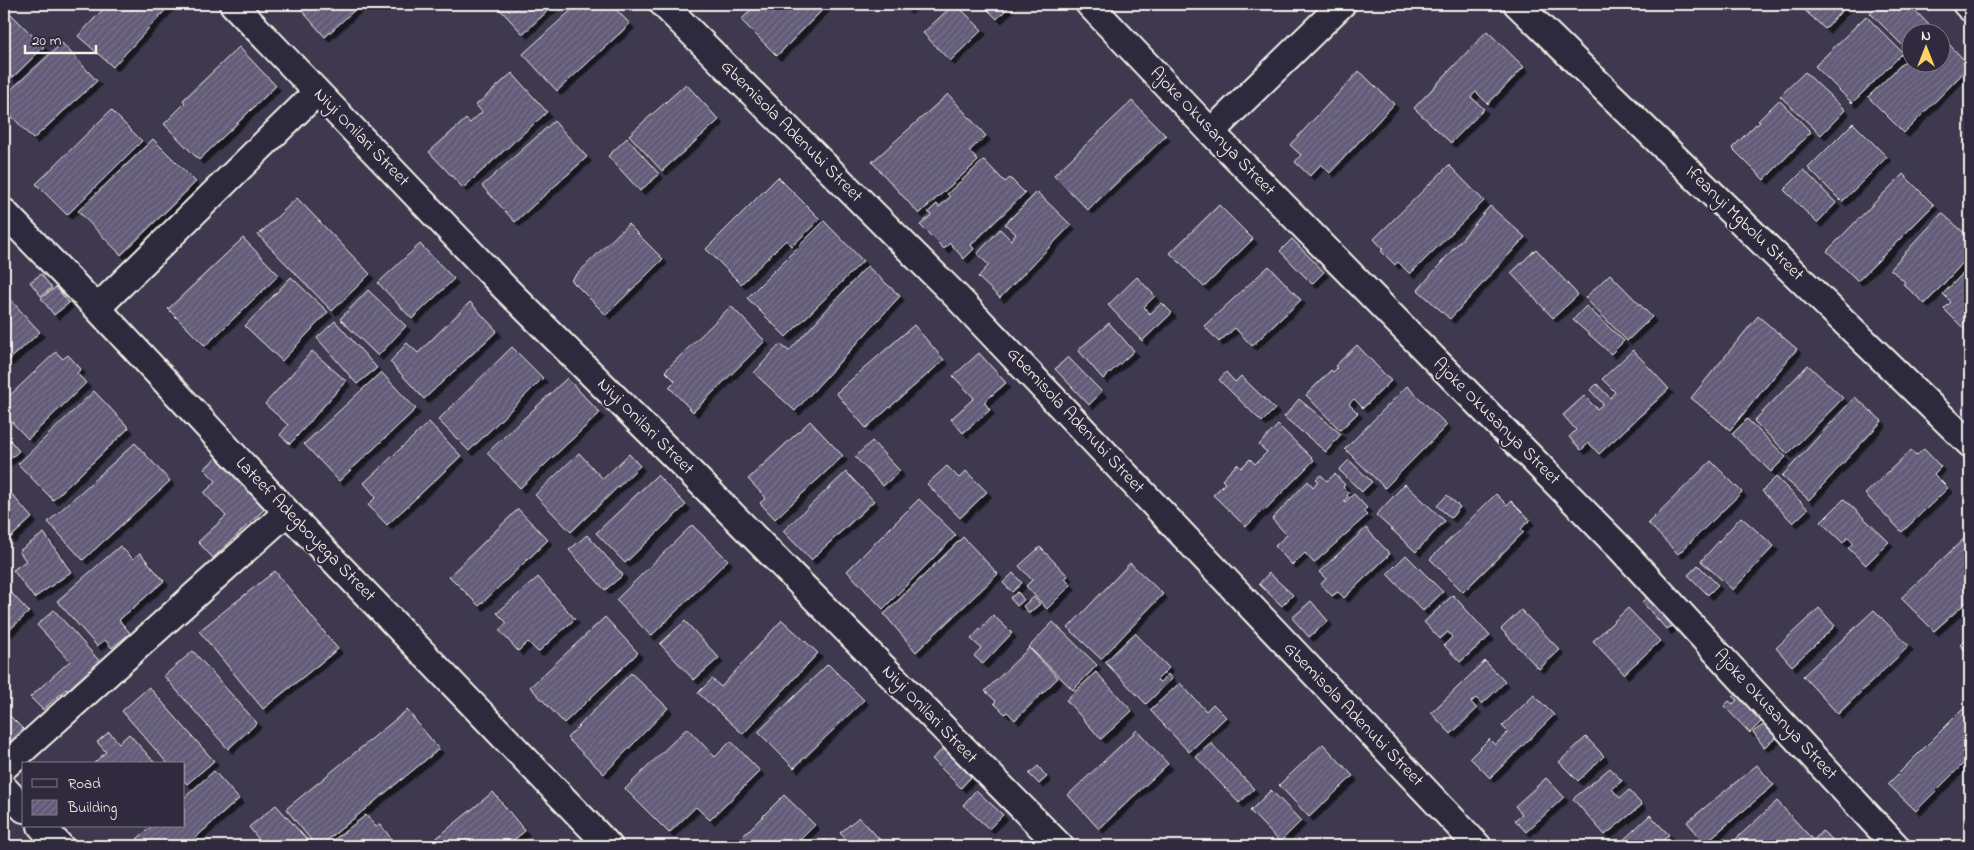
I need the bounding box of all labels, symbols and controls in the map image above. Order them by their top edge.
scale bar [25,22,96,54]
north arrow [1902,22,1952,72]
text: N [1921,26,1931,47]
text: 20 m [32,30,62,52]
street label: Gbemisola Adenubi Street [714,55,868,209]
street label: Ajoke Okusanya Street [1143,61,1281,203]
street label: Niyi Onilari Street [307,83,415,193]
street label: Ifeanyi Mgbolu Street [1678,160,1809,289]
street label: Gbemisola Adenubi Street [1000,342,1150,500]
street label: Ajoke Okusanya Street [1426,352,1566,492]
street label: Niyi Onilari Street [590,372,700,482]
street label: Lateef Adegboyega Street [228,452,381,609]
street label: Gbemisola Adenubi Street [1277,637,1429,793]
street label: Ajoke Okusanya Street [1707,644,1843,786]
street label: Niyi Onilari Street [875,660,983,770]
legend [22,762,185,828]
text: Road [68,773,101,795]
text: Building [67,797,117,820]

